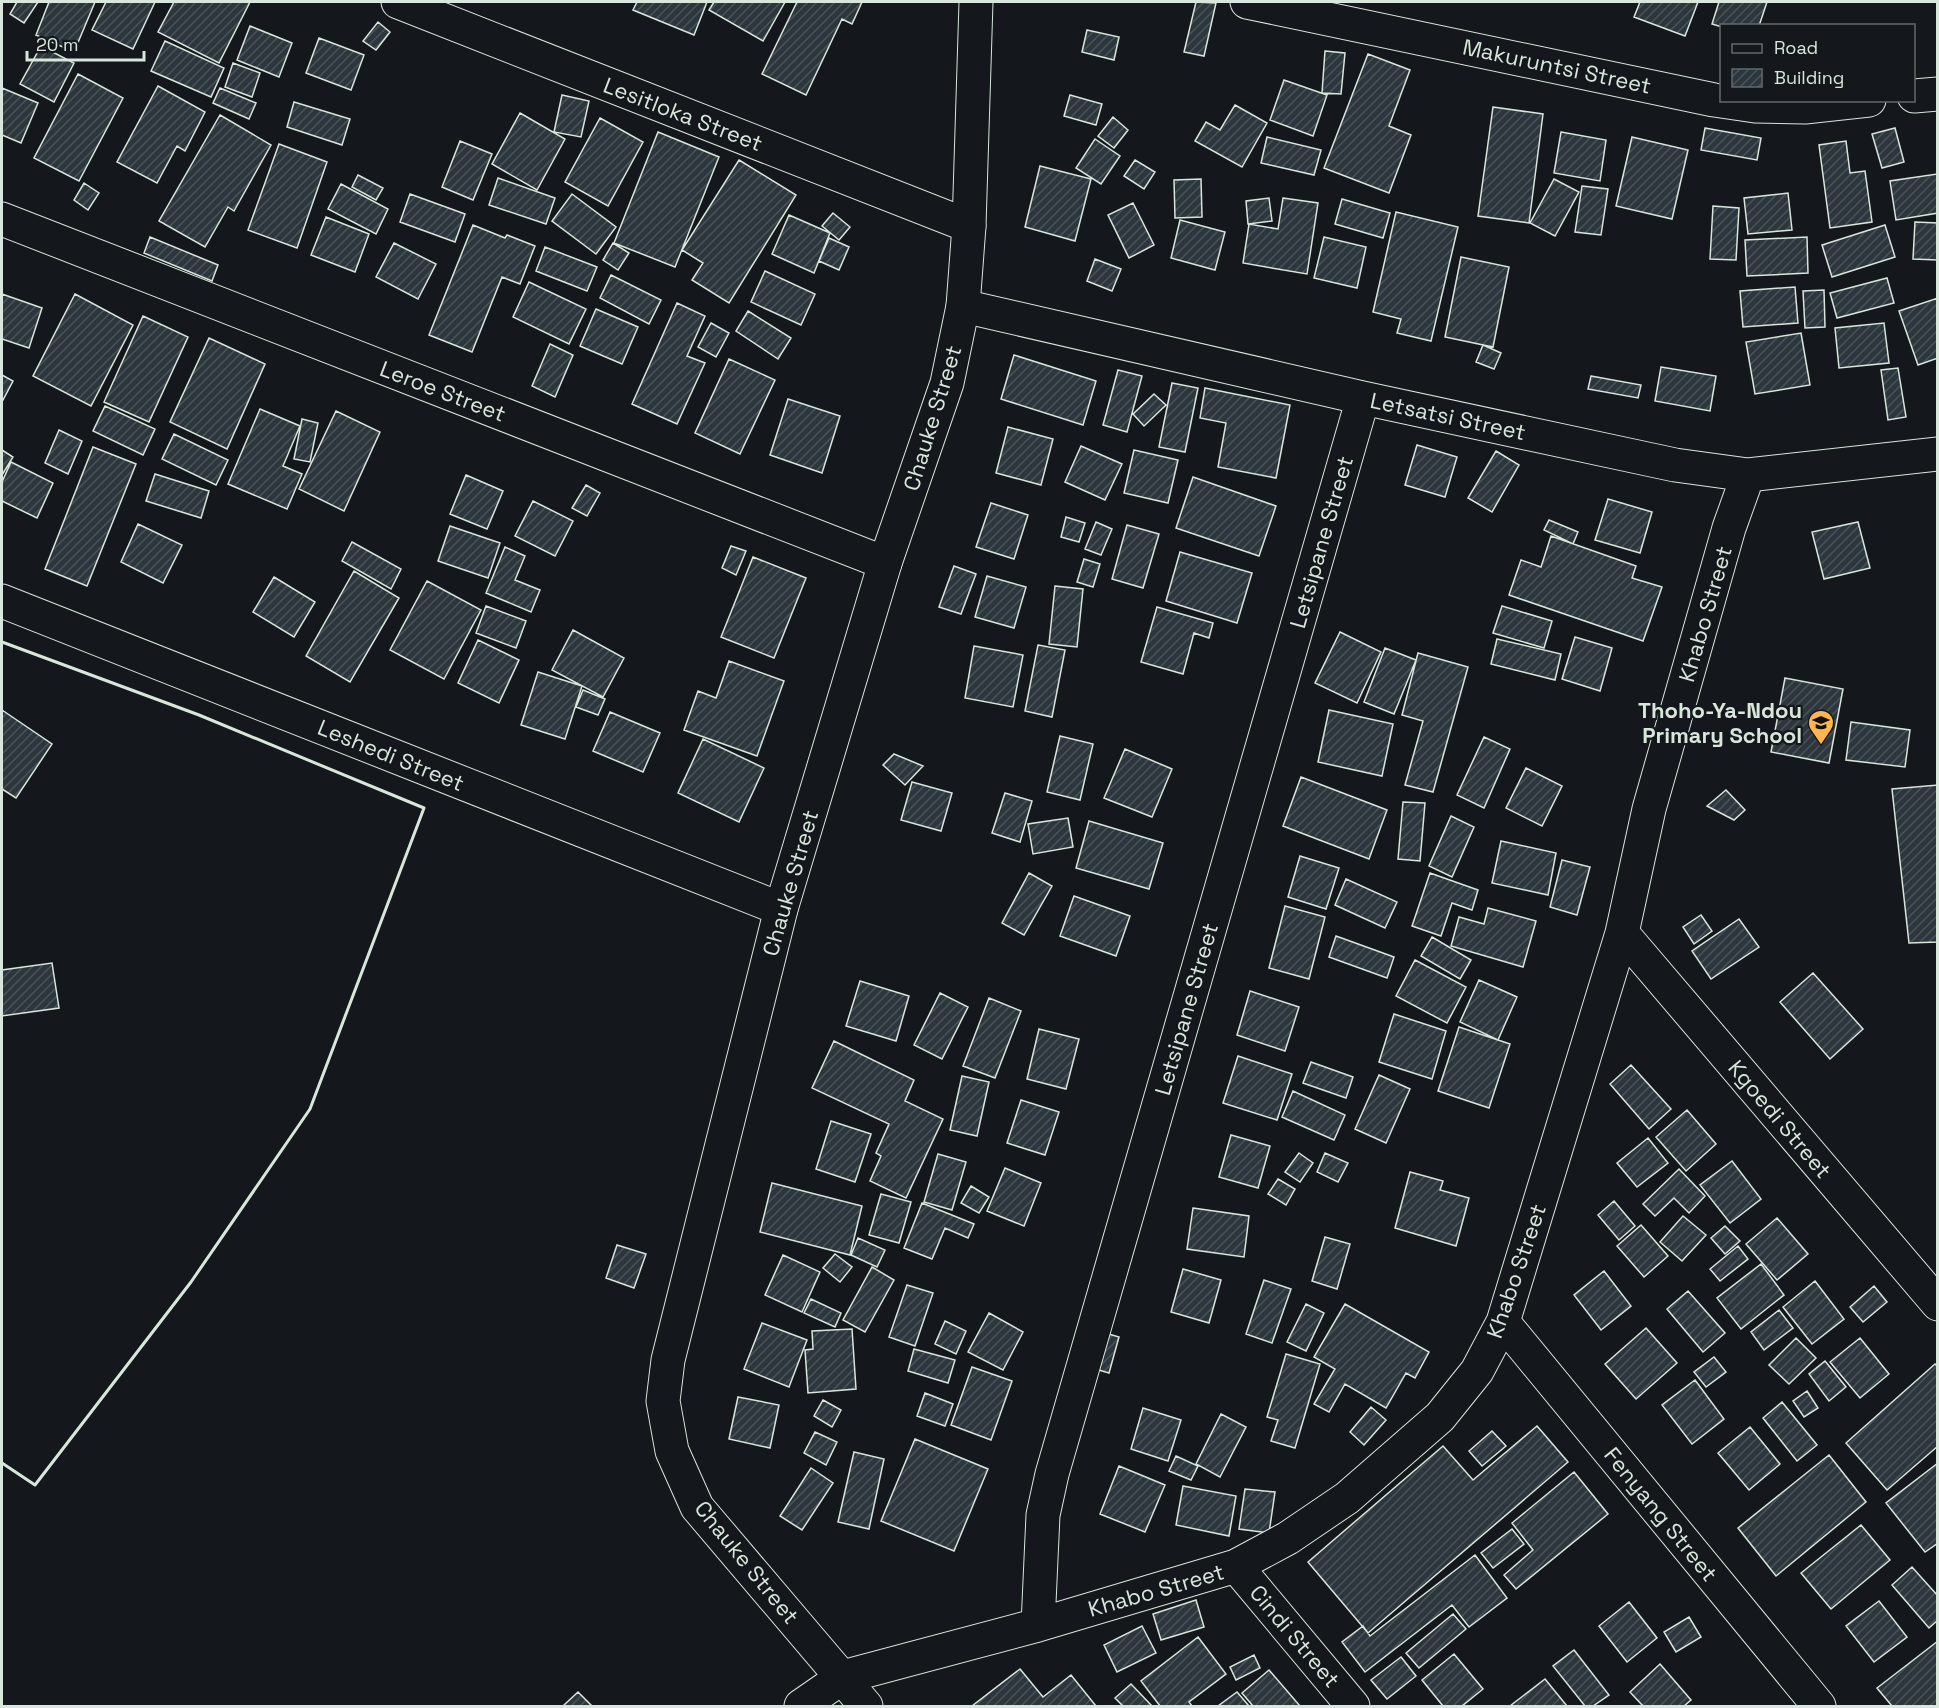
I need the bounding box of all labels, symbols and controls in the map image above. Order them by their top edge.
scale bar [27,24,144,62]
legend [1720,24,1915,102]
street label: Makuruntsi Street [1460,32,1654,100]
text: 20 m [36,33,79,56]
text: Road [1774,36,1818,59]
text: Building [1774,66,1844,89]
street label: Lesitloka Street [599,71,767,157]
street label: Chauke Street [897,342,967,494]
street label: Leroe Street [376,354,510,428]
street label: Letsatsi Street [1368,386,1528,446]
street label: Letsipane Street [1283,453,1359,631]
street label: Khabo Street [1672,543,1738,685]
place label: Thoho-Ya-Ndou Primary School [1638,696,1802,749]
school or university icon: Thoho-Ya-Ndou Primary School [1806,708,1836,746]
street label: Leshedi Street [314,713,468,797]
street label: Chauke Street [756,807,824,959]
street label: Letsipane Street [1148,920,1224,1098]
street label: Kgoedi Street [1722,1054,1838,1184]
street label: Khabo Street [1480,1200,1552,1342]
street label: Fenyang Street [1598,1441,1724,1587]
street label: Chauke Street [689,1495,805,1629]
street label: Khabo Street [1085,1557,1227,1623]
street label: Cindi Street [1244,1579,1346,1693]

